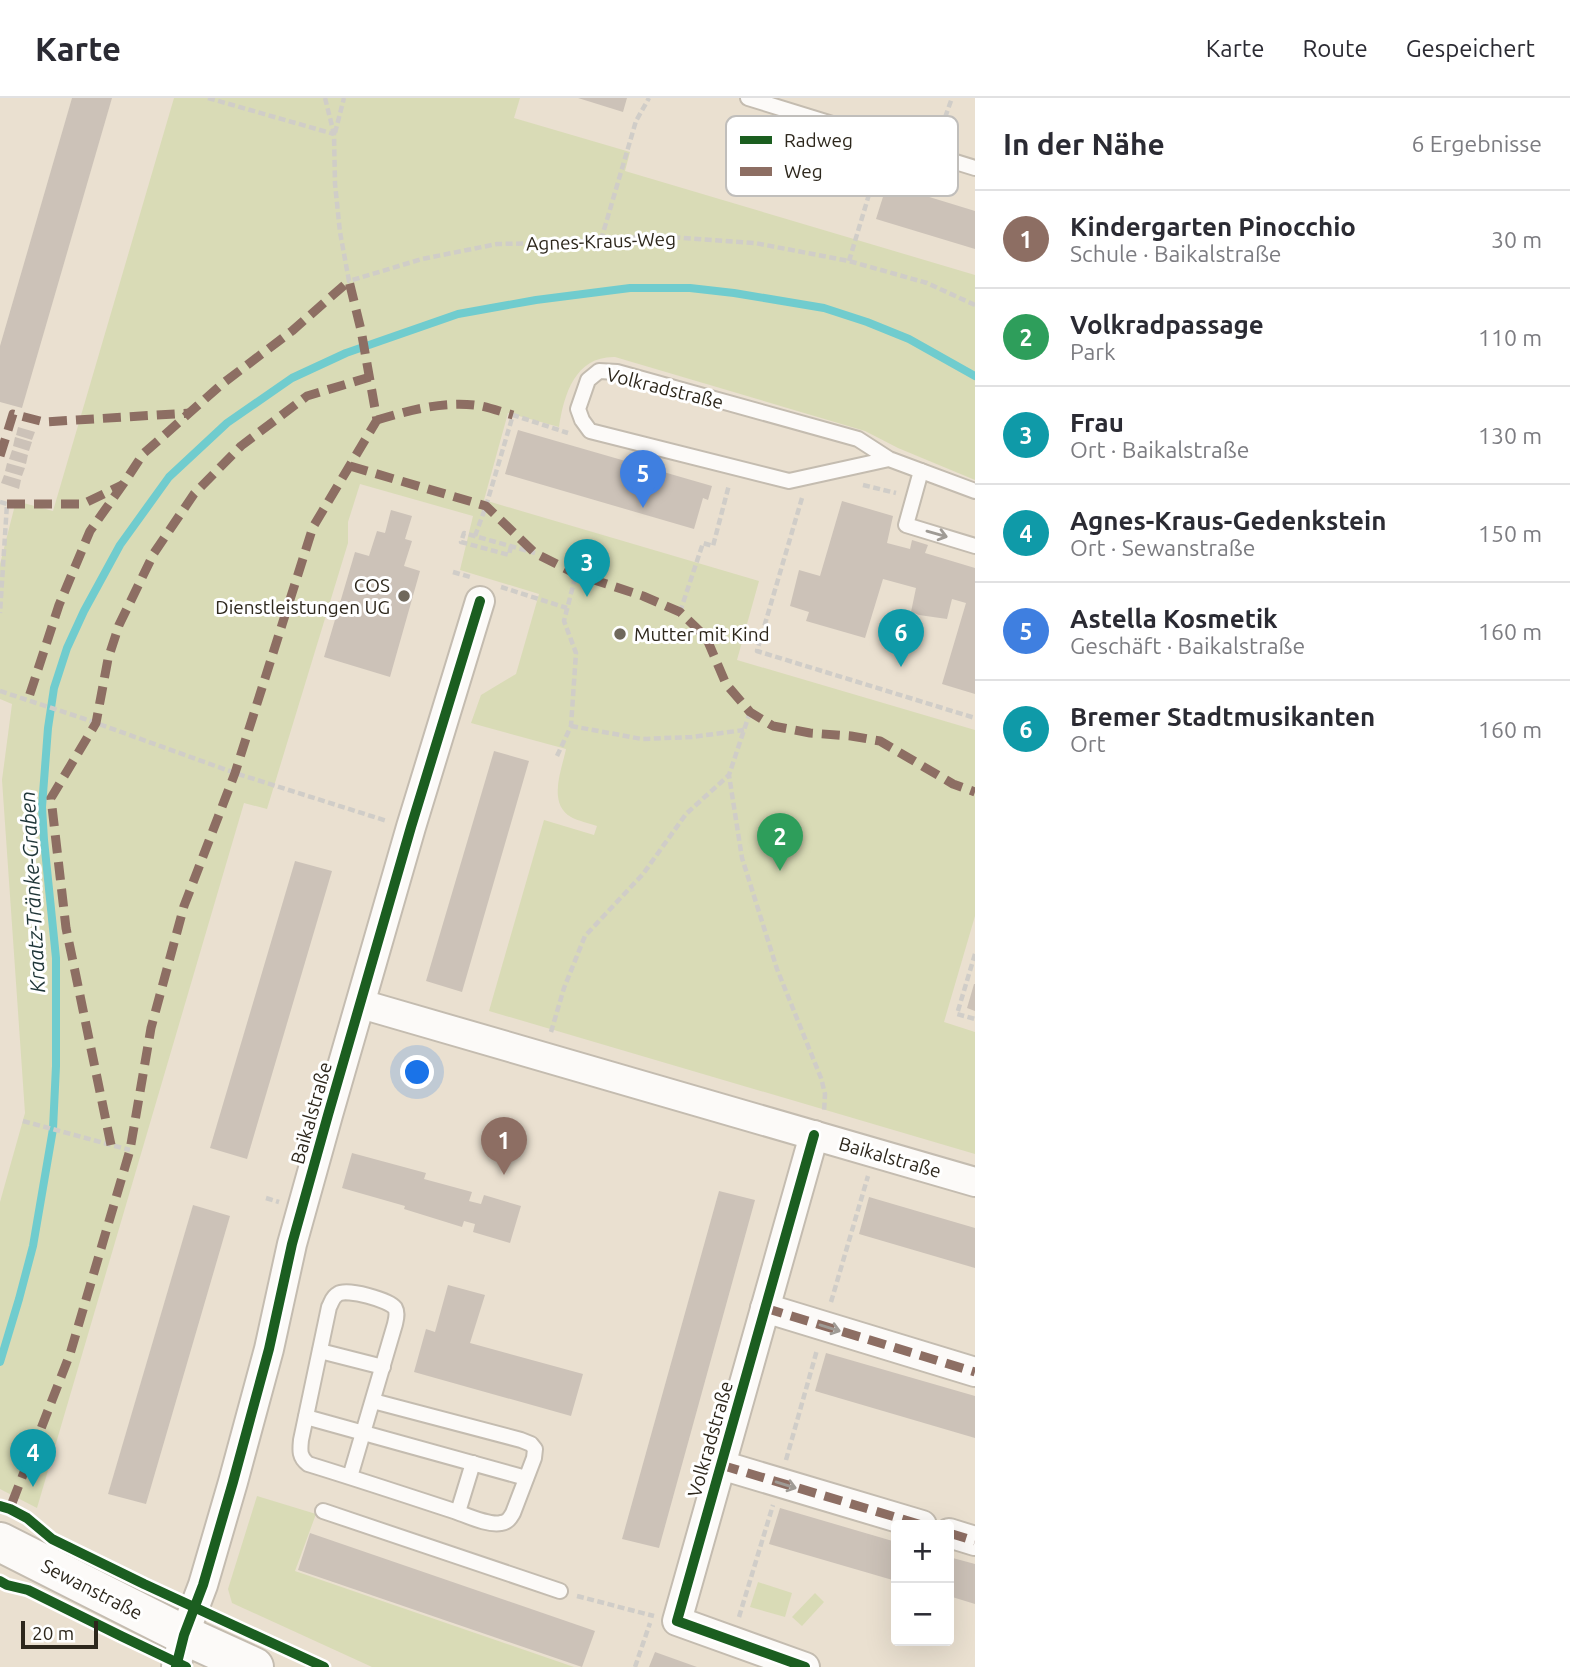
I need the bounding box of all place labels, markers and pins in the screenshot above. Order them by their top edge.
pin: 5 [620,450,666,508]
pin: 3 [564,539,610,597]
place label: COS Dienstleistungen UG [215,574,390,618]
marker: COS Dienstleistungen UG [396,588,412,604]
pin: 6 [878,609,924,667]
place label: Mutter mit Kind [634,623,770,645]
marker: Mutter mit Kind [612,626,628,642]
pin: 2 [757,813,803,871]
pin: 1 [481,1117,527,1175]
pin: 4 [10,1429,56,1487]

